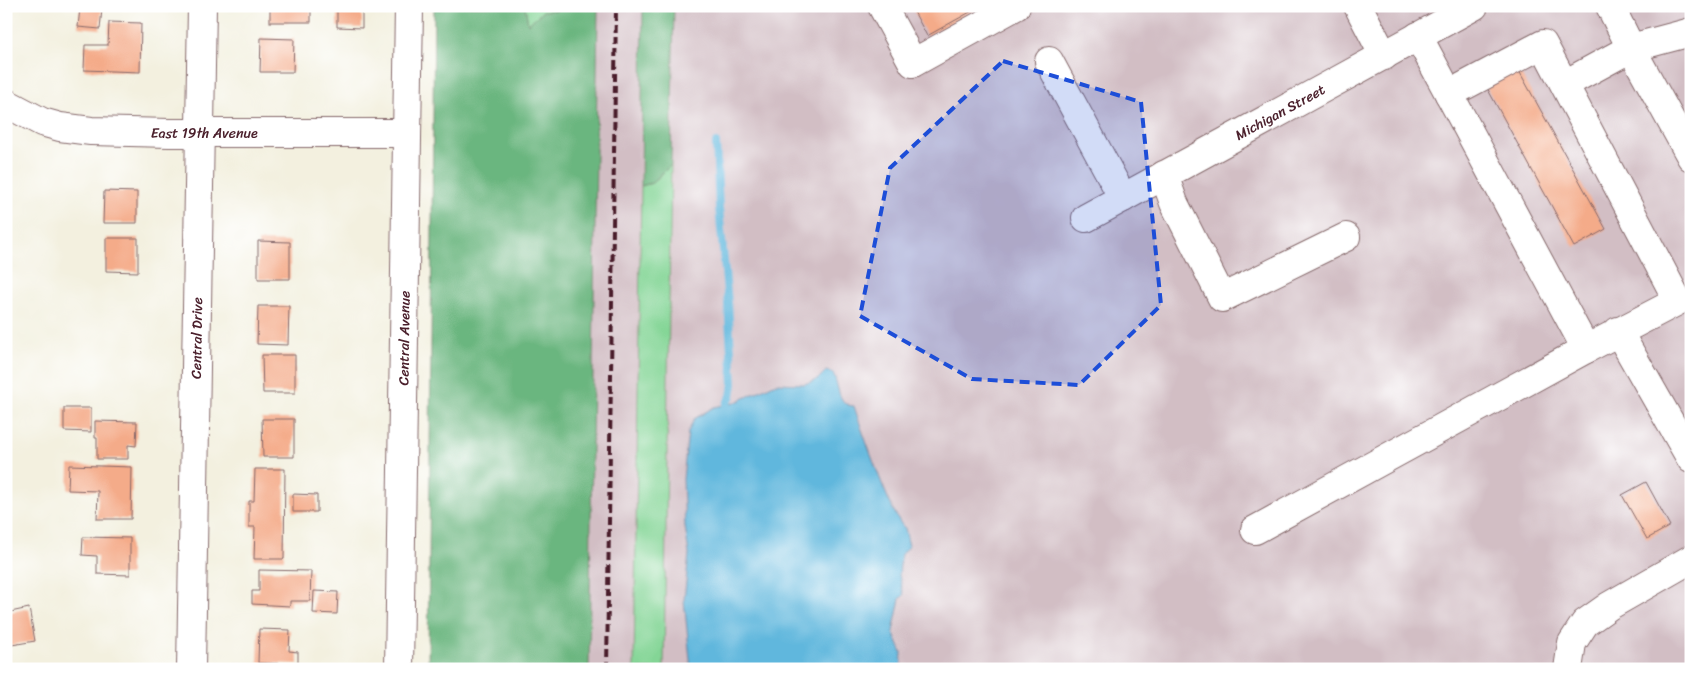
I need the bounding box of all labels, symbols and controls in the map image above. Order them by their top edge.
street label: Michigan Street [1230,77,1330,147]
street label: East 19th Avenue [150,120,258,146]
street label: Central Avenue [391,290,417,386]
street label: Central Drive [183,297,210,379]

